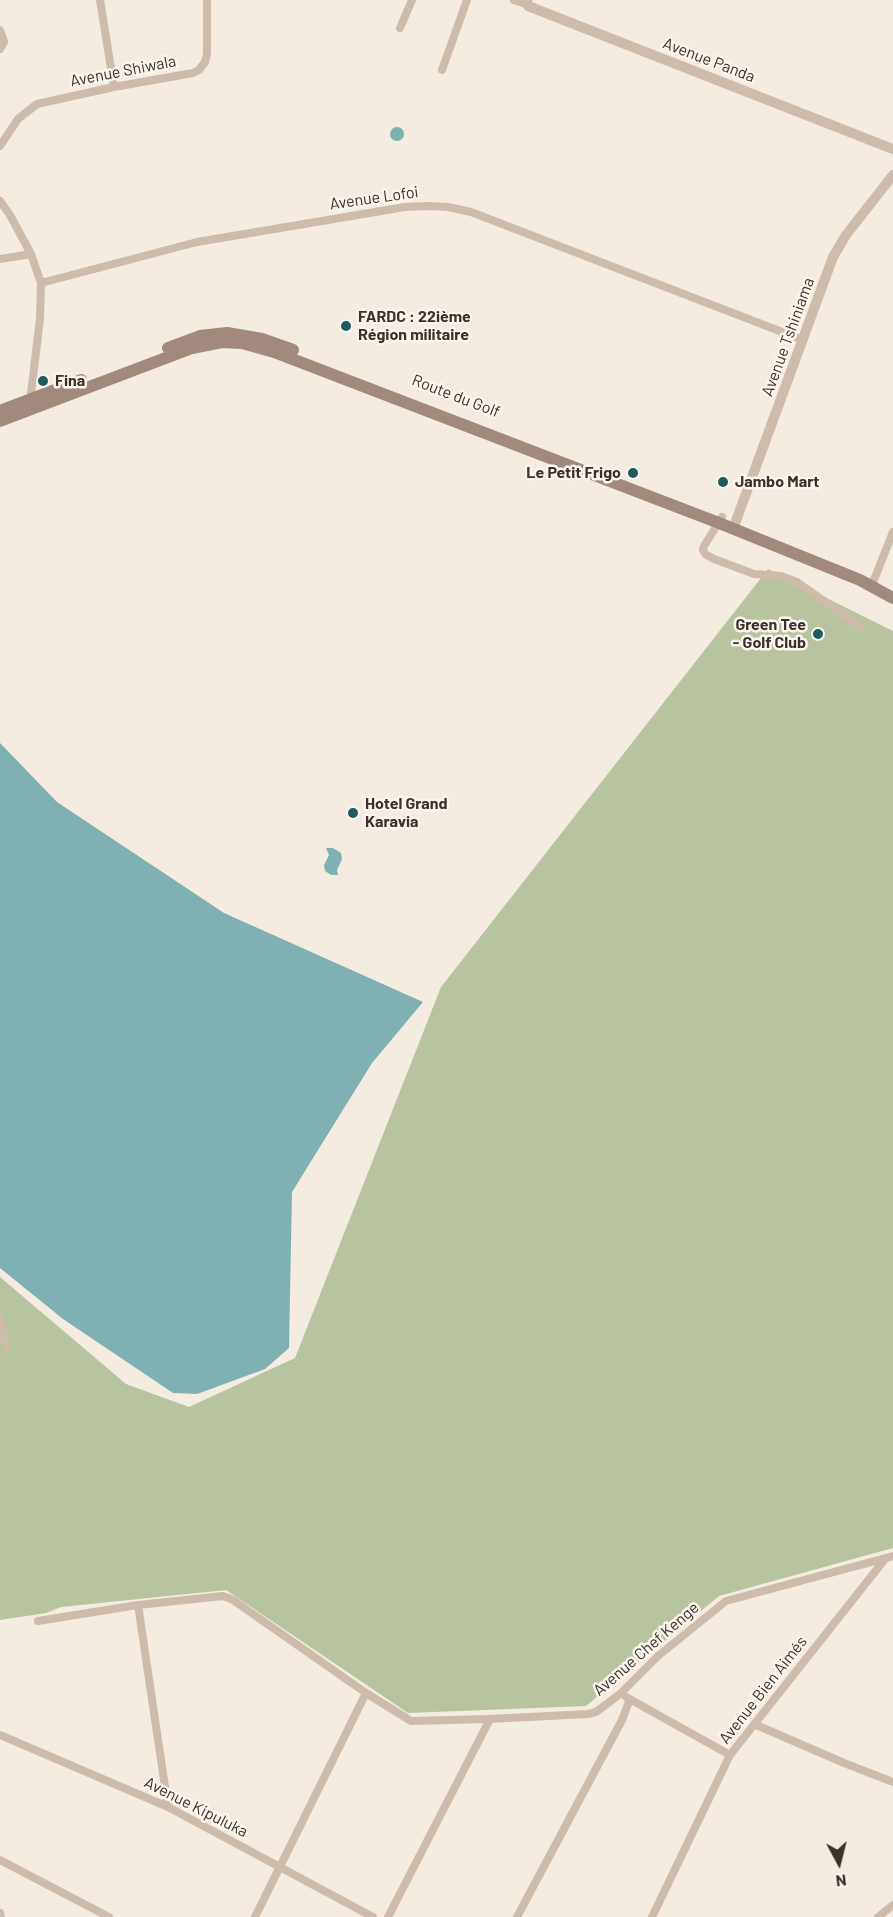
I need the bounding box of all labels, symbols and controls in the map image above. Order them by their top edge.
street label: Avenue Panda [660,34,758,86]
street label: Avenue Shiwala [68,51,178,91]
street label: Avenue Lofoi [328,182,420,214]
street label: Avenue Tshiniama [758,275,818,399]
place label: FARDC : 22ième Région militaire [358,307,471,345]
marker: FARDC : 22ième Région militaire [339,319,353,333]
street label: Route du Golf [409,370,503,422]
place label: Fina [55,371,85,391]
marker: Fina [36,374,50,388]
place label: Le Petit Frigo [526,463,621,483]
marker: Le Petit Frigo [626,466,640,480]
place label: Jambo Mart [735,472,819,492]
marker: Jambo Mart [716,475,730,489]
place label: Green Tee - Golf Club [733,615,806,653]
marker: Green Tee - Golf Club [811,627,825,641]
place label: Hotel Grand Karavia [365,794,448,832]
marker: Hotel Grand Karavia [346,806,360,820]
street label: Avenue Chef Kenge [589,1598,703,1700]
street label: Avenue Bien Aimés [715,1632,811,1748]
street label: Avenue Kipuluka [141,1773,251,1841]
north arrow [809,1833,869,1893]
text: N [835,1871,848,1891]

